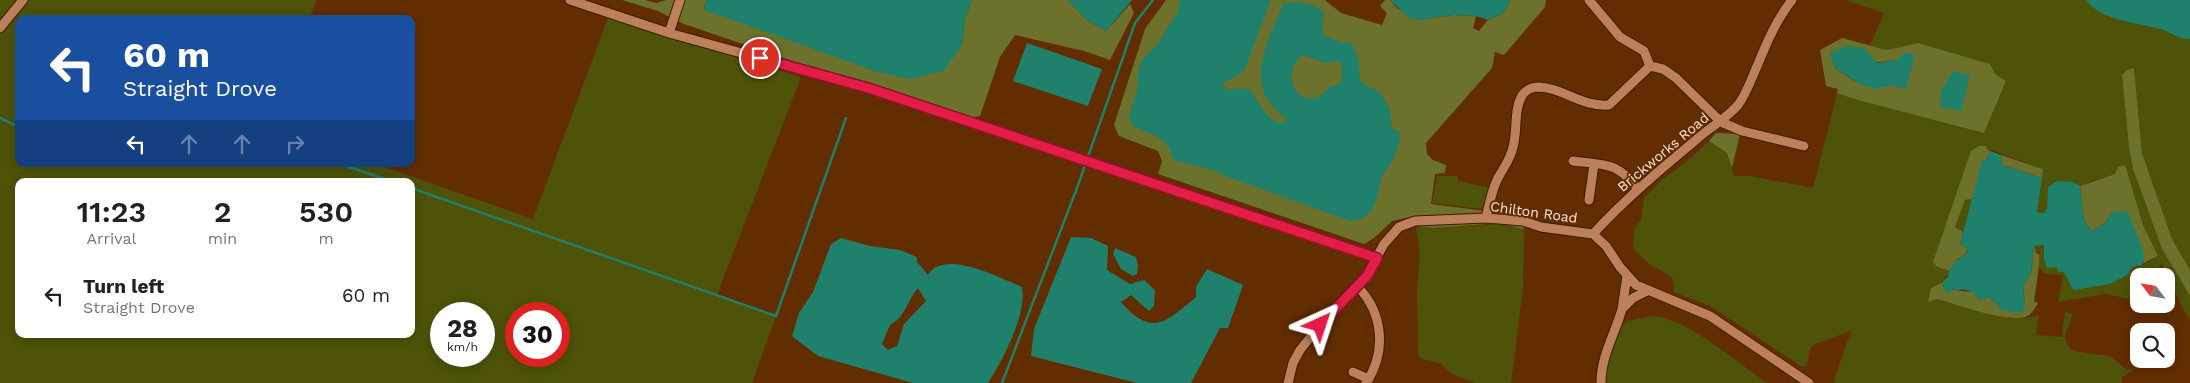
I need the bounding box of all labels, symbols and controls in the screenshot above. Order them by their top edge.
text: 60 m [123,34,210,76]
icon: left [40,35,105,100]
pin [739,37,781,79]
icon: arrive [746,44,774,72]
text: Straight Drove [123,76,277,101]
street label: Brickworks Road [1614,109,1712,195]
icon: left [122,130,150,158]
icon: ahead [175,130,203,158]
icon: ahead [228,130,256,158]
icon: right [281,130,309,158]
text: 11:23 [77,194,146,229]
text: 2 [214,194,231,229]
text: 530 [299,194,353,229]
street label: Chilton Road [1489,198,1579,226]
text: Arrival [86,229,136,248]
text: min [208,229,237,248]
text: m [318,229,334,248]
north arrow [2130,268,2175,312]
map controls [2130,268,2175,368]
text: Turn left [83,275,164,298]
icon: left [40,282,68,310]
text: 60 m [342,284,390,307]
text: Straight Drove [83,298,195,317]
position arrow [1293,298,1345,350]
speed limit sign: 30 [505,302,570,367]
text: 28 [447,314,478,343]
button: search [2130,323,2175,368]
text: km/h [447,340,478,354]

